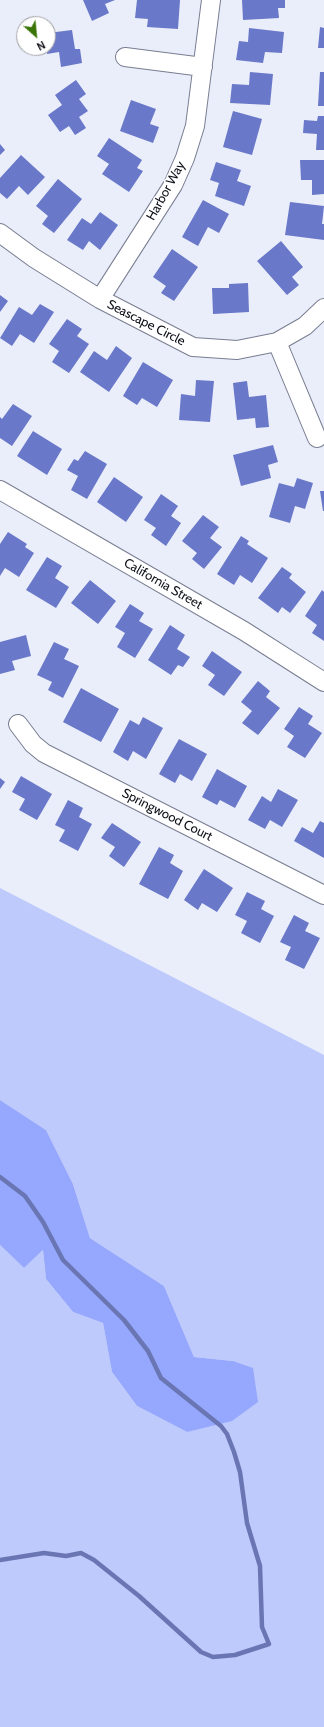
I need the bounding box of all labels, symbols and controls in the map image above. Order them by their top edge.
north arrow [16,16,56,56]
text: N [34,38,48,54]
street label: Harbor Way [143,159,189,223]
street label: Seascape Circle [104,297,188,349]
street label: California Street [121,555,205,613]
street label: Springwood Court [119,785,215,845]

